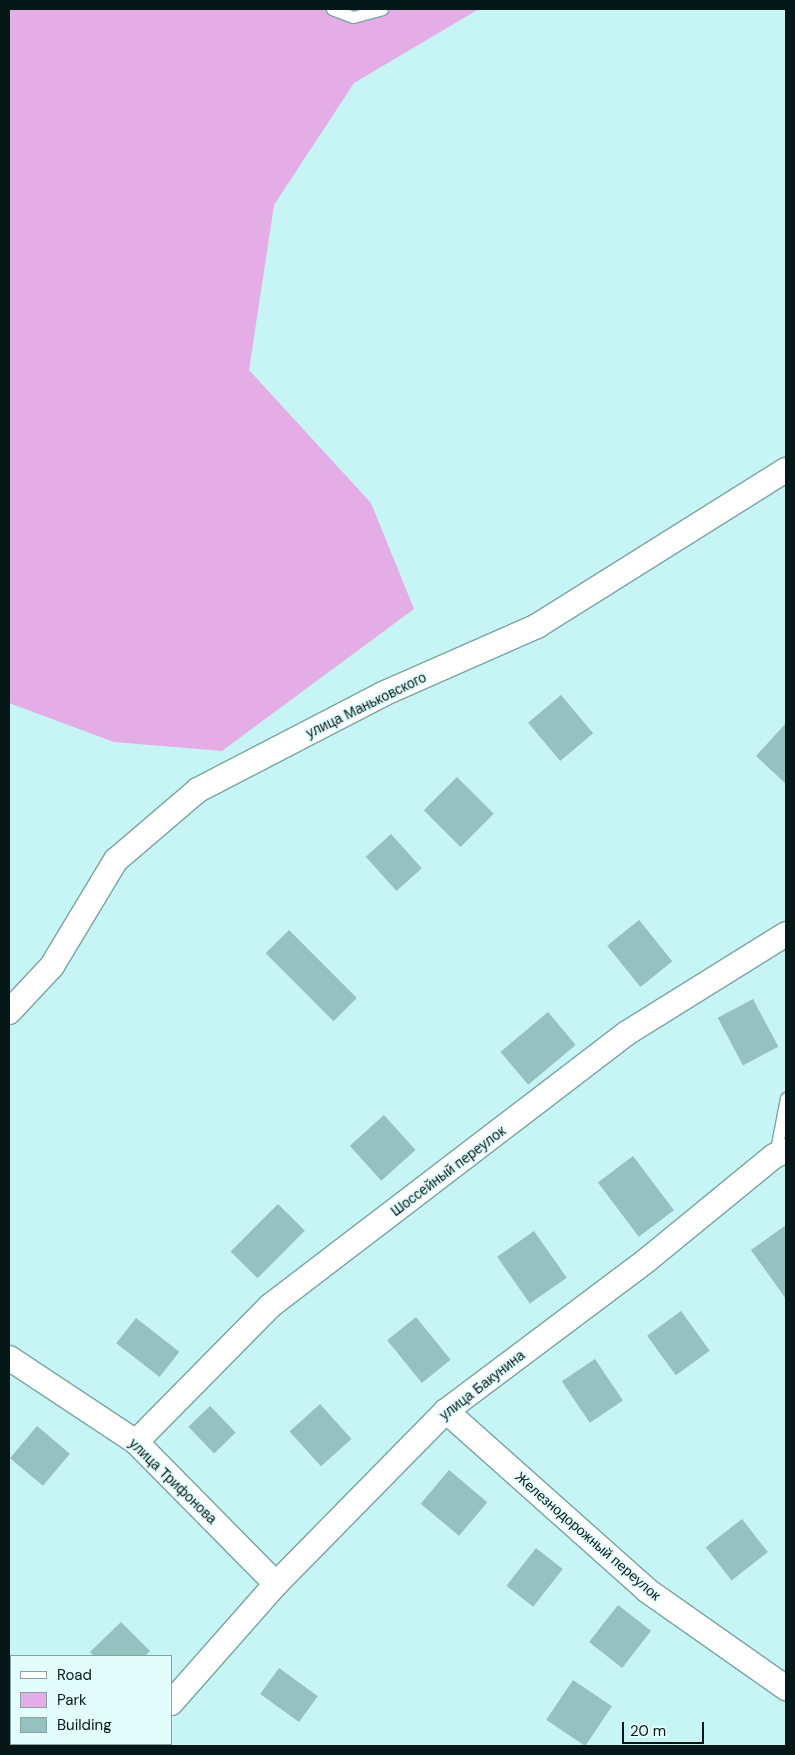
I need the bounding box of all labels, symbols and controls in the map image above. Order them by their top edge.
street label: улица Маньковского [303,669,429,741]
street label: Шоссейный переулок [387,1122,509,1220]
street label: улица Бакунина [436,1347,528,1423]
street label: улица Трифонова [126,1435,220,1527]
street label: Железнодорожный переулок [512,1468,664,1604]
legend [10,1655,172,1745]
text: Road [57,1665,92,1685]
text: Park [57,1690,87,1710]
scale bar [625,1712,708,1744]
text: Building [57,1715,112,1735]
text: 20 m [630,1721,666,1741]

